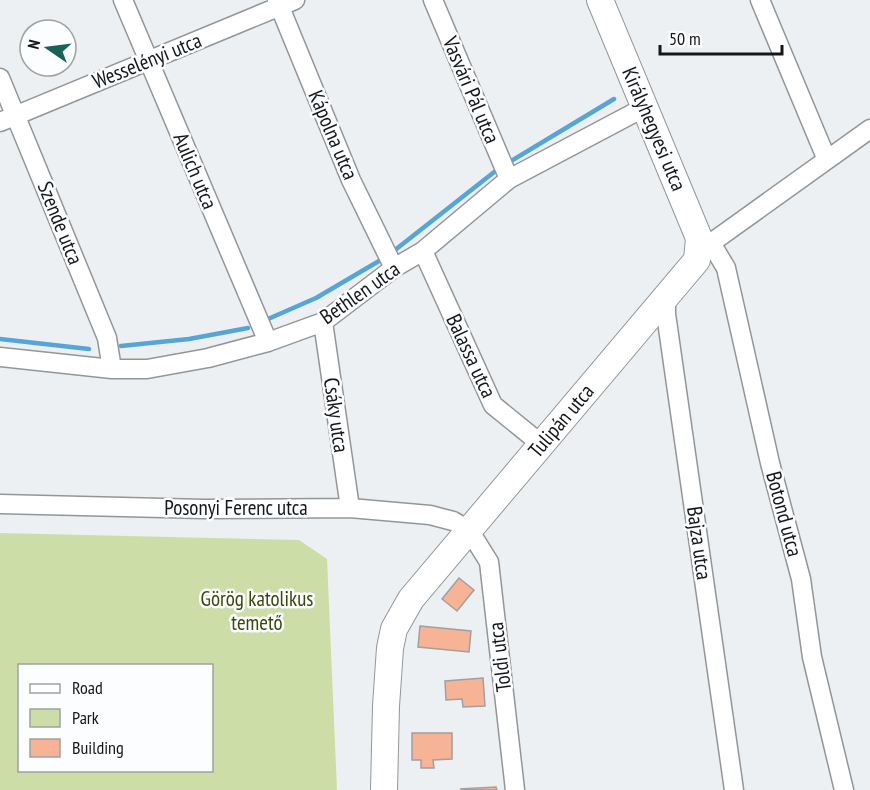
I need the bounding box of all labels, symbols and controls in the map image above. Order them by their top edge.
north arrow [18,18,78,78]
scale bar [660,18,782,56]
street label: Wesselényi utca [88,26,205,95]
text: 50 m [669,27,701,50]
street label: Vasvári Pál utca [436,31,506,147]
text: N [23,38,44,51]
street label: Királyhegyesi utca [616,63,693,195]
street label: Kápolna utca [303,86,364,184]
street label: Aulich utca [167,129,224,213]
street label: Szende utca [32,177,89,268]
street label: Bethlen utca [315,255,405,330]
street label: Balassa utca [440,310,503,402]
street label: Csáky utca [318,376,355,454]
street label: Tulipán utca [522,378,600,463]
street label: Botond utca [760,468,809,559]
street label: Posonyi Ferenc utca [164,494,308,521]
street label: Bajza utca [681,504,718,581]
park label: Görög katolikus temető [201,585,313,636]
street label: Toldi utca [482,621,517,693]
legend [18,664,213,772]
text: Road [72,676,103,699]
text: Park [72,706,99,729]
text: Building [72,736,124,759]

